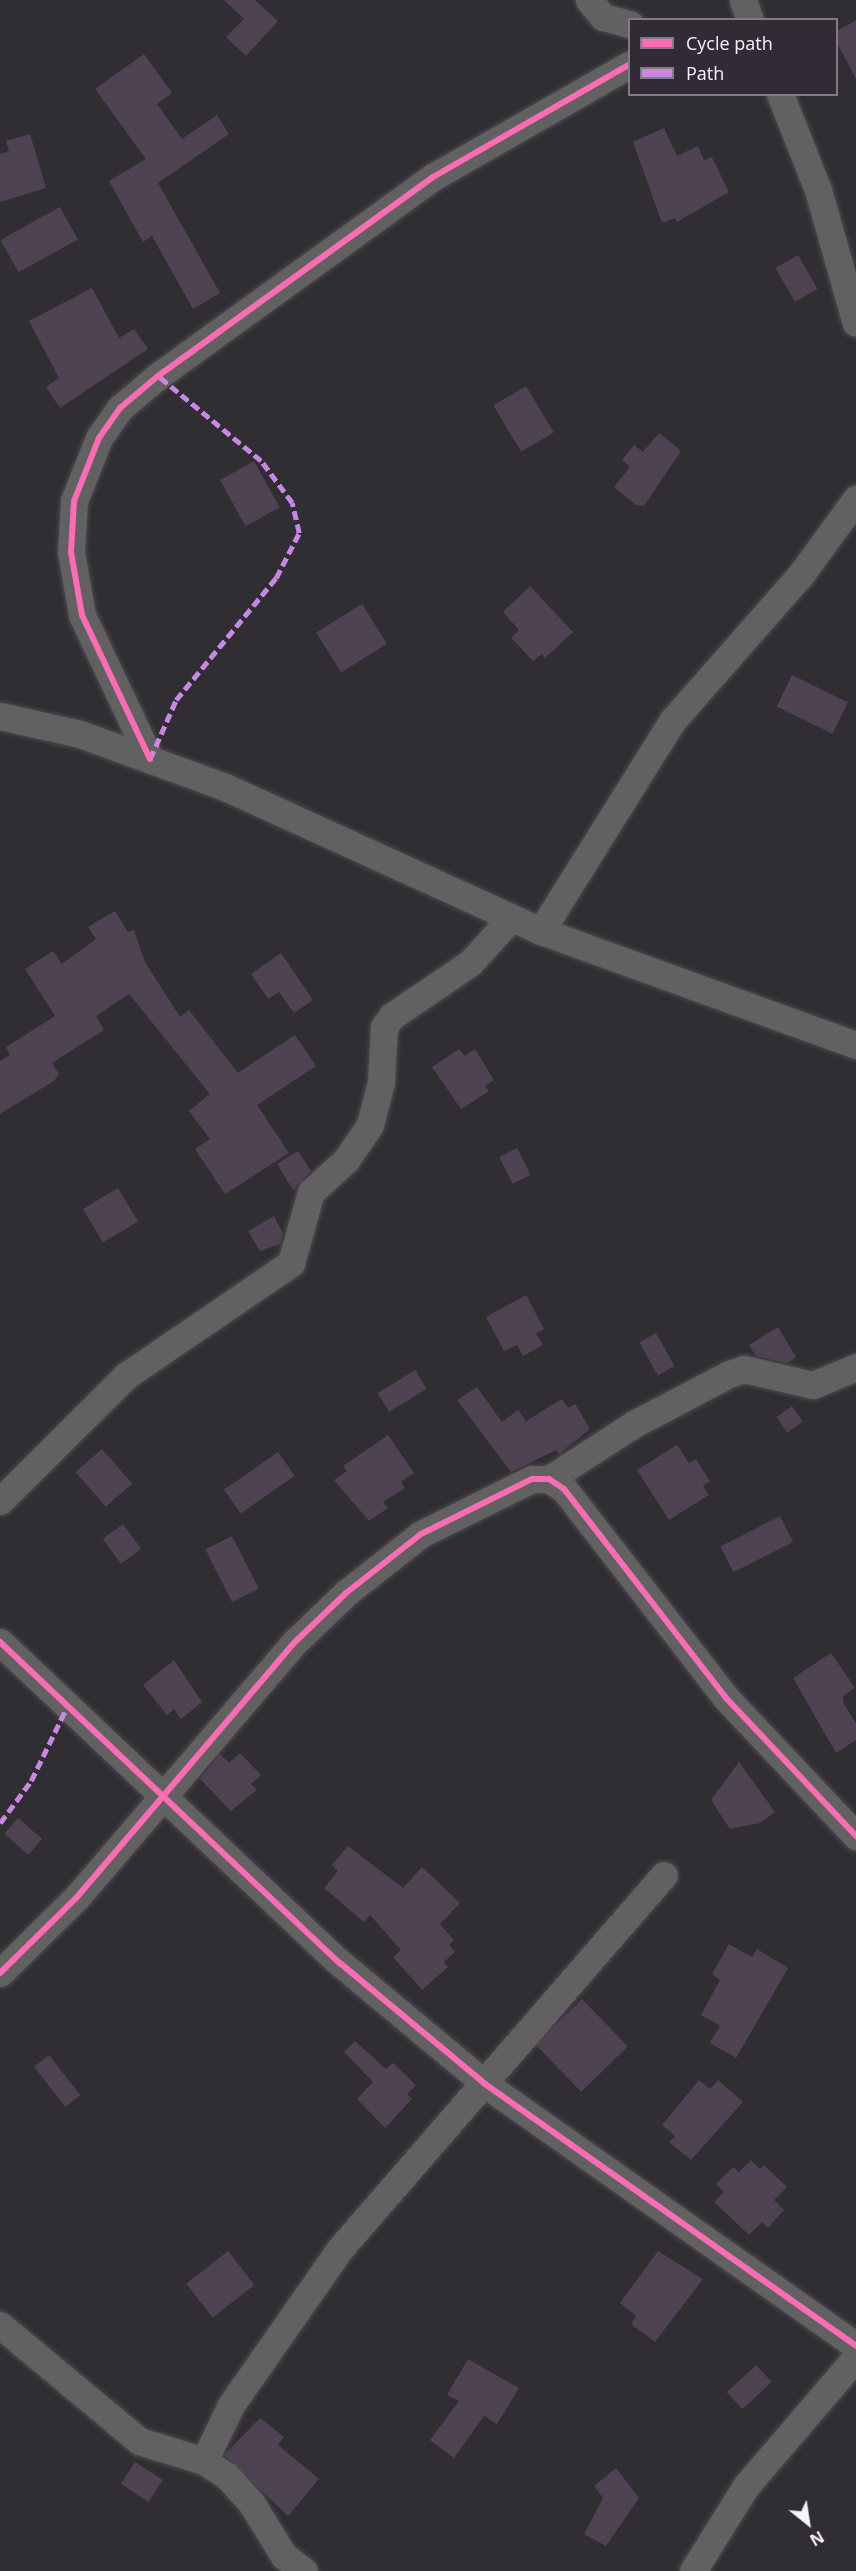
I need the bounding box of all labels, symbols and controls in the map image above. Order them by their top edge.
legend [628,18,838,96]
text: Cycle path [686,31,773,55]
text: Path [686,61,724,85]
north arrow [778,2493,838,2553]
text: N [806,2526,828,2551]

